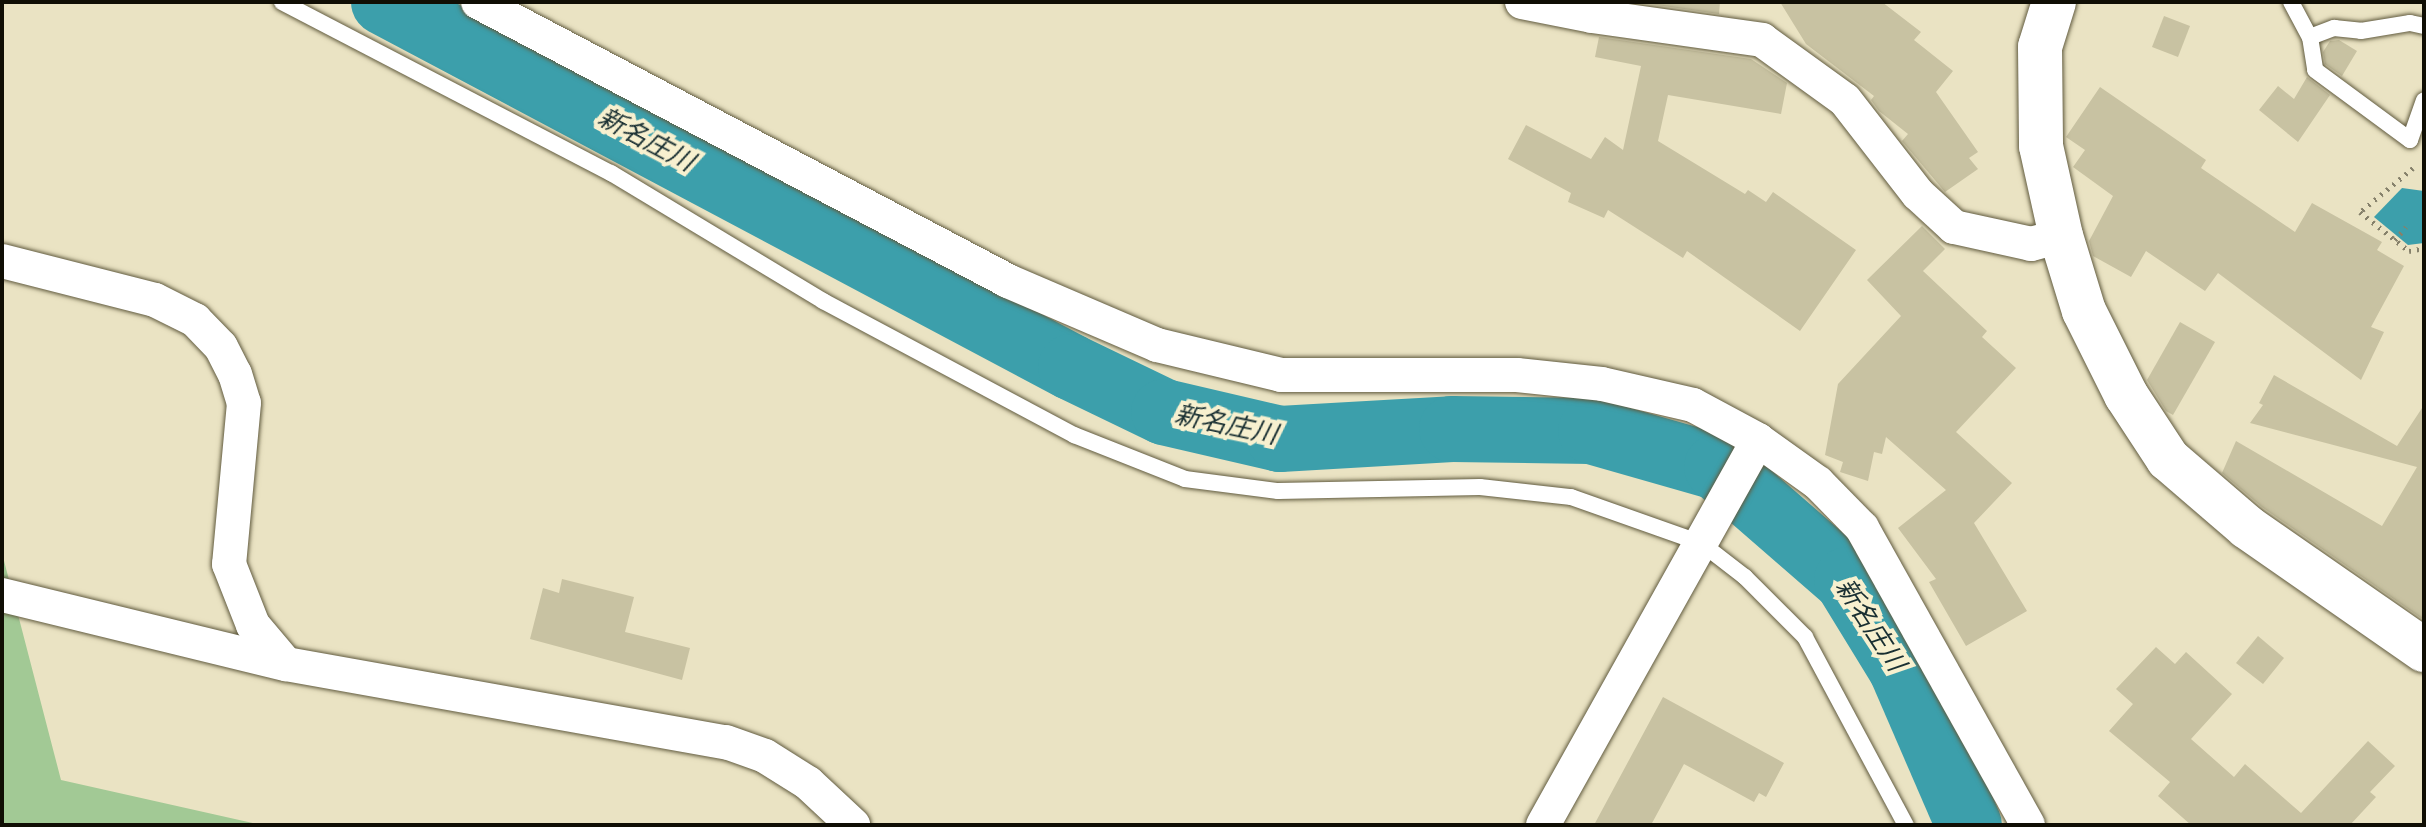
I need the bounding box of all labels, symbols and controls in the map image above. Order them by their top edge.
water label: 新名庄川 [593,102,699,178]
water label: 新名庄川 [1172,399,1280,451]
water label: 新名庄川 [1829,573,1911,677]

